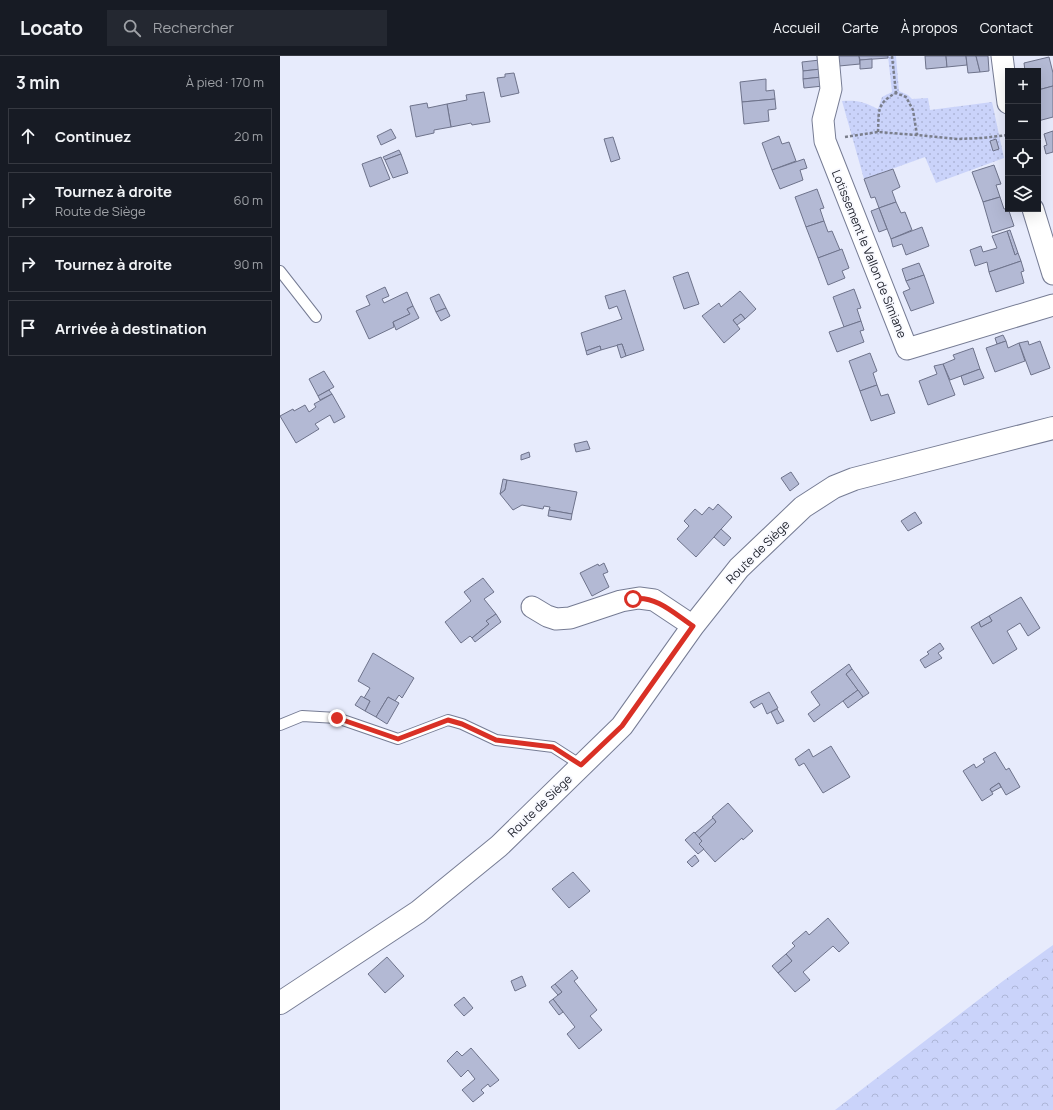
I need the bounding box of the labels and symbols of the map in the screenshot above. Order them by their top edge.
street label: Lotissement le Vallon de Simiane [828,167,911,340]
street label: Route de Siège [722,516,793,587]
route start [624,590,642,608]
route end [328,709,346,727]
street label: Route de Siège [504,770,576,841]

